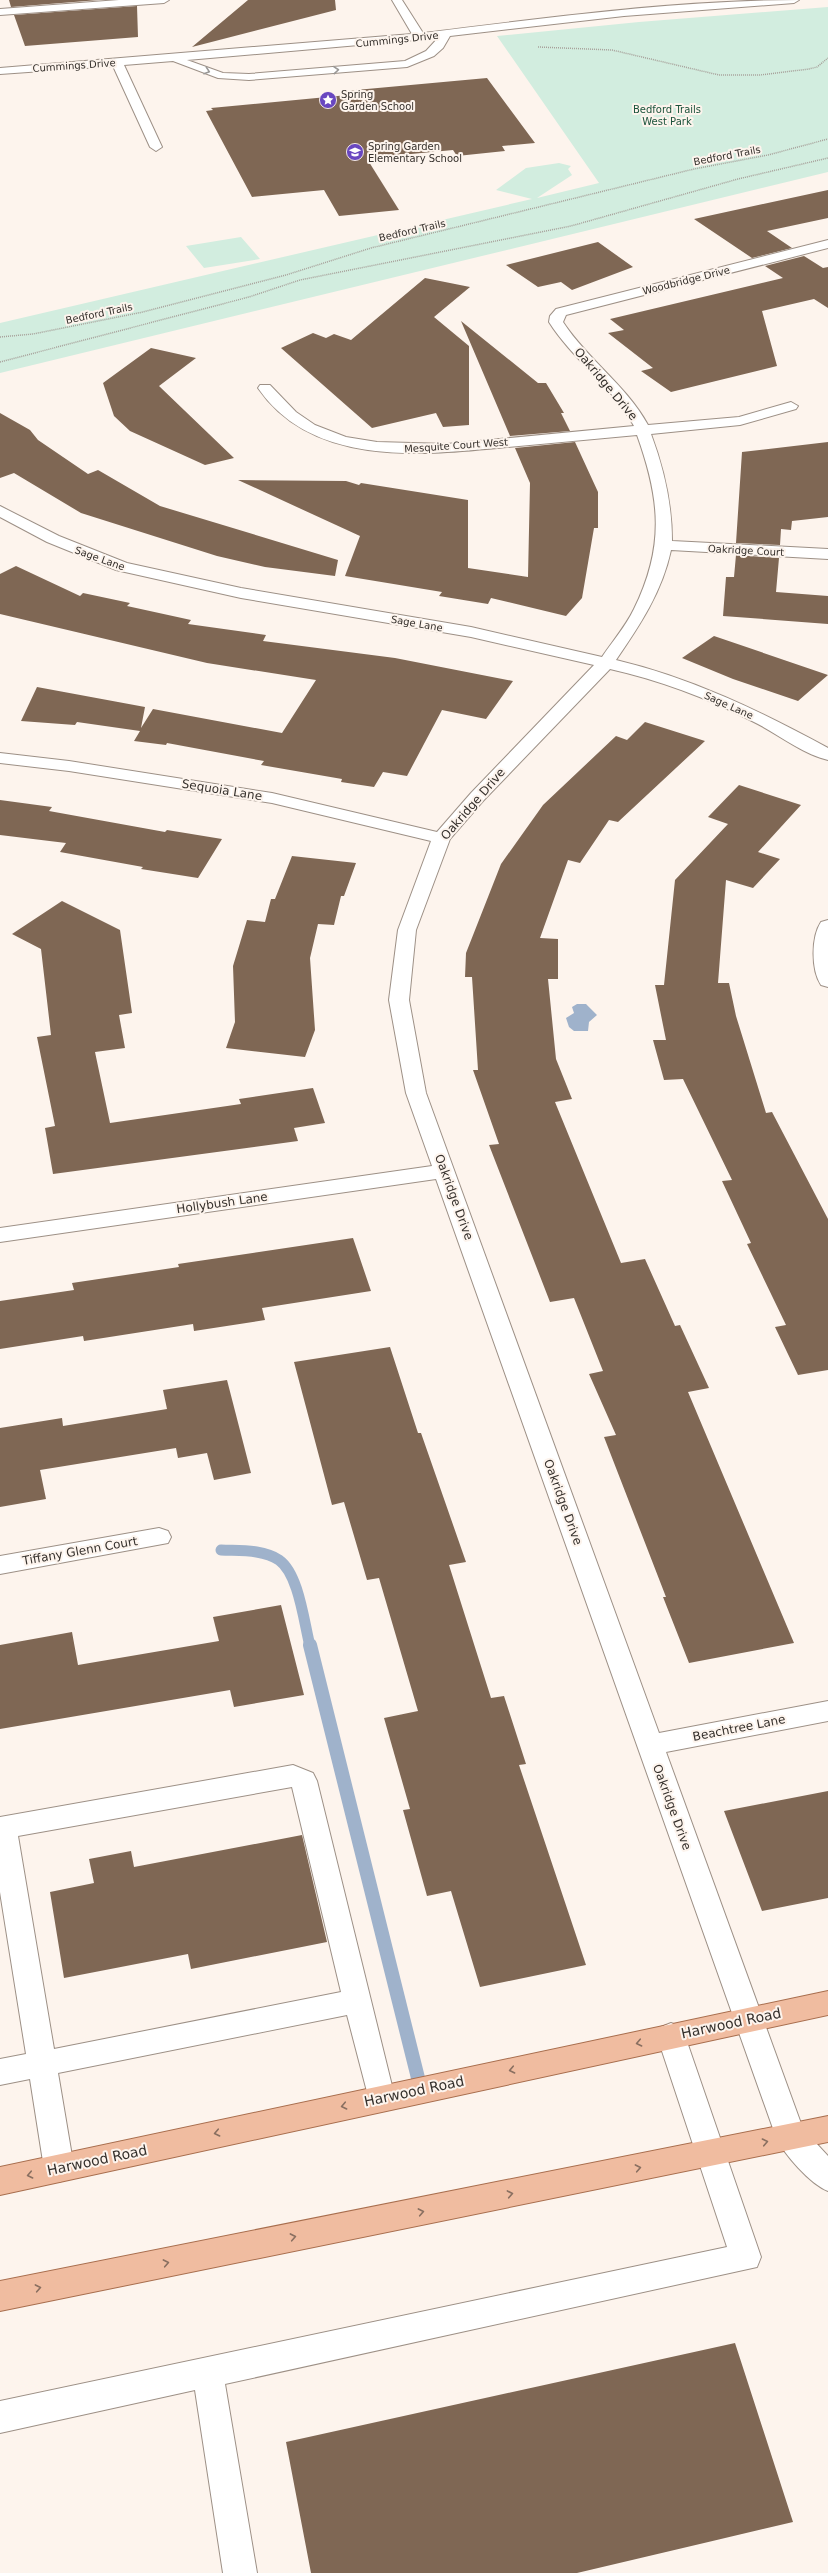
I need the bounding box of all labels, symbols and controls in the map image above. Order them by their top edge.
street label: Cummings Drive [355,30,439,49]
street label: Cummings Drive [32,57,116,74]
one-way arrow [333,65,339,74]
one-way arrow [204,66,211,75]
place label: Spring Garden School [341,89,414,112]
place icon: Spring Garden School [318,90,338,110]
park label: Bedford Trails West Park [633,104,701,127]
place label: Spring Garden Elementary School [368,141,462,164]
school or university icon: Spring Garden Elementary School [345,142,365,162]
street label: Bedford Trails [693,144,762,167]
street label: Bedford Trails [378,217,447,244]
street label: Woodbridge Drive [641,264,731,297]
street label: Bedford Trails [65,301,134,326]
street label: Oakridge Drive [572,345,640,423]
street label: Mesquite Court West [404,436,508,455]
street label: Oakridge Court [708,543,784,558]
street label: Sage Lane [73,544,126,573]
street label: Sage Lane [390,614,444,633]
street label: Sage Lane [703,690,755,721]
street label: Oakridge Drive [438,765,508,843]
street label: Sequoia Lane [181,777,263,803]
street label: Oakridge Drive [432,1152,476,1242]
street label: Hollybush Lane [175,1190,269,1216]
street label: Oakridge Drive [541,1457,585,1547]
street label: Tiffany Glenn Court [20,1534,139,1568]
street label: Beachtree Lane [691,1712,787,1744]
street label: Oakridge Drive [650,1762,694,1852]
street label: Harwood Road [679,2005,783,2041]
one-way arrow [636,2038,642,2046]
one-way arrow [509,2066,515,2074]
street label: Harwood Road [362,2073,466,2109]
one-way arrow [341,2101,347,2110]
one-way arrow [214,2129,220,2137]
one-way arrow [762,2139,768,2147]
street label: Harwood Road [45,2142,149,2178]
one-way arrow [634,2164,641,2173]
one-way arrow [26,2170,33,2178]
one-way arrow [507,2190,513,2198]
one-way arrow [418,2208,424,2216]
one-way arrow [290,2234,296,2242]
one-way arrow [163,2259,169,2267]
one-way arrow [35,2285,41,2293]

